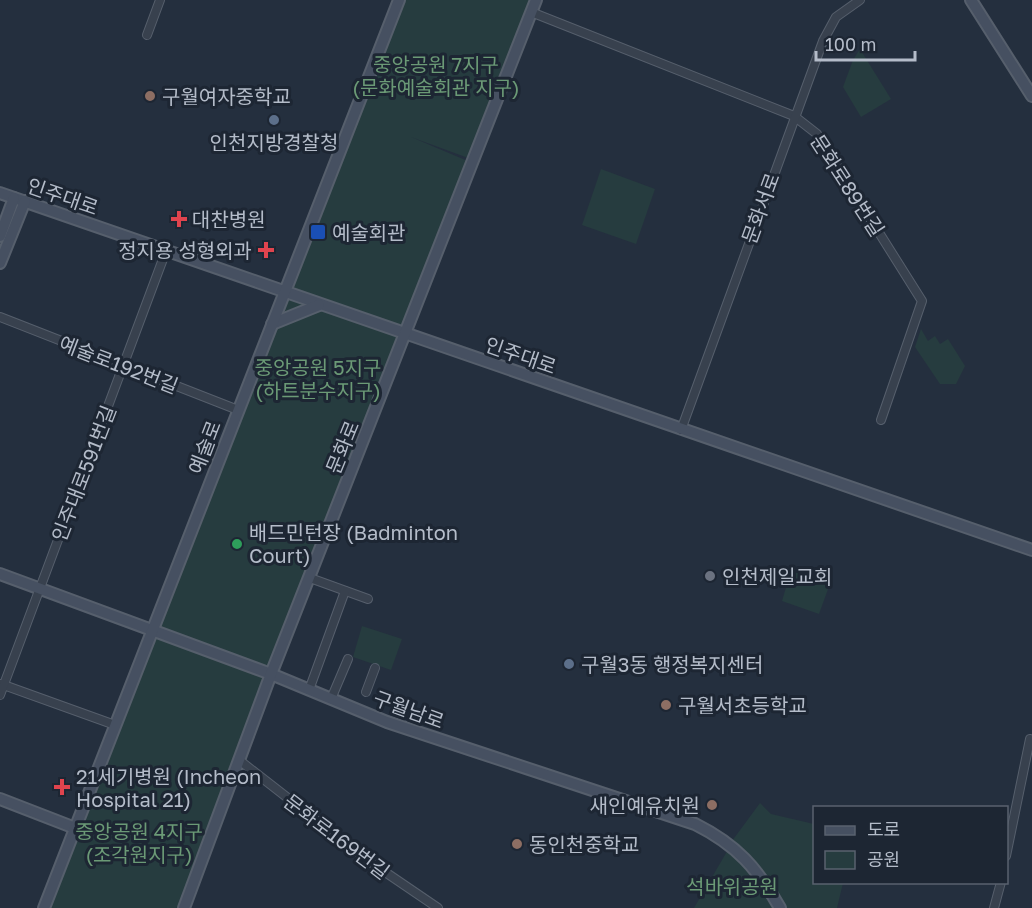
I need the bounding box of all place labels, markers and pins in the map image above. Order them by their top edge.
place label: 구월여자중학교 [162,84,291,108]
marker: 구월여자중학교 [143,89,157,103]
marker: 인천지방경찰청 [267,113,281,127]
place label: 인천지방경찰청 [210,130,338,154]
place label: 대찬병원 [192,207,266,231]
marker: 대찬병원 [170,210,188,228]
place label: 예술회관 [332,220,406,244]
marker: 예술회관 [309,223,327,241]
place label: 정지용 성형외과 [118,238,252,262]
marker: 정지용 성형외과 [257,241,275,259]
place label: 배드민턴장 (Badminton Court) [249,520,458,567]
marker: 배드민턴장 (Badminton Court) [230,537,244,551]
place label: 인천제일교회 [722,564,832,588]
marker: 인천제일교회 [703,569,717,583]
place label: 구월3동 행정복지센터 [581,652,763,676]
marker: 구월3동 행정복지센터 [562,657,576,671]
place label: 구월서초등학교 [678,693,807,717]
marker: 구월서초등학교 [659,698,673,712]
place label: 21세기병원 (Incheon Hospital 21) [76,764,261,811]
marker: 21세기병원 (Incheon Hospital 21) [53,778,71,796]
place label: 새인예유치원 [590,793,700,817]
marker: 새인예유치원 [705,798,719,812]
place label: 동인천중학교 [529,832,639,856]
marker: 동인천중학교 [510,837,524,851]

